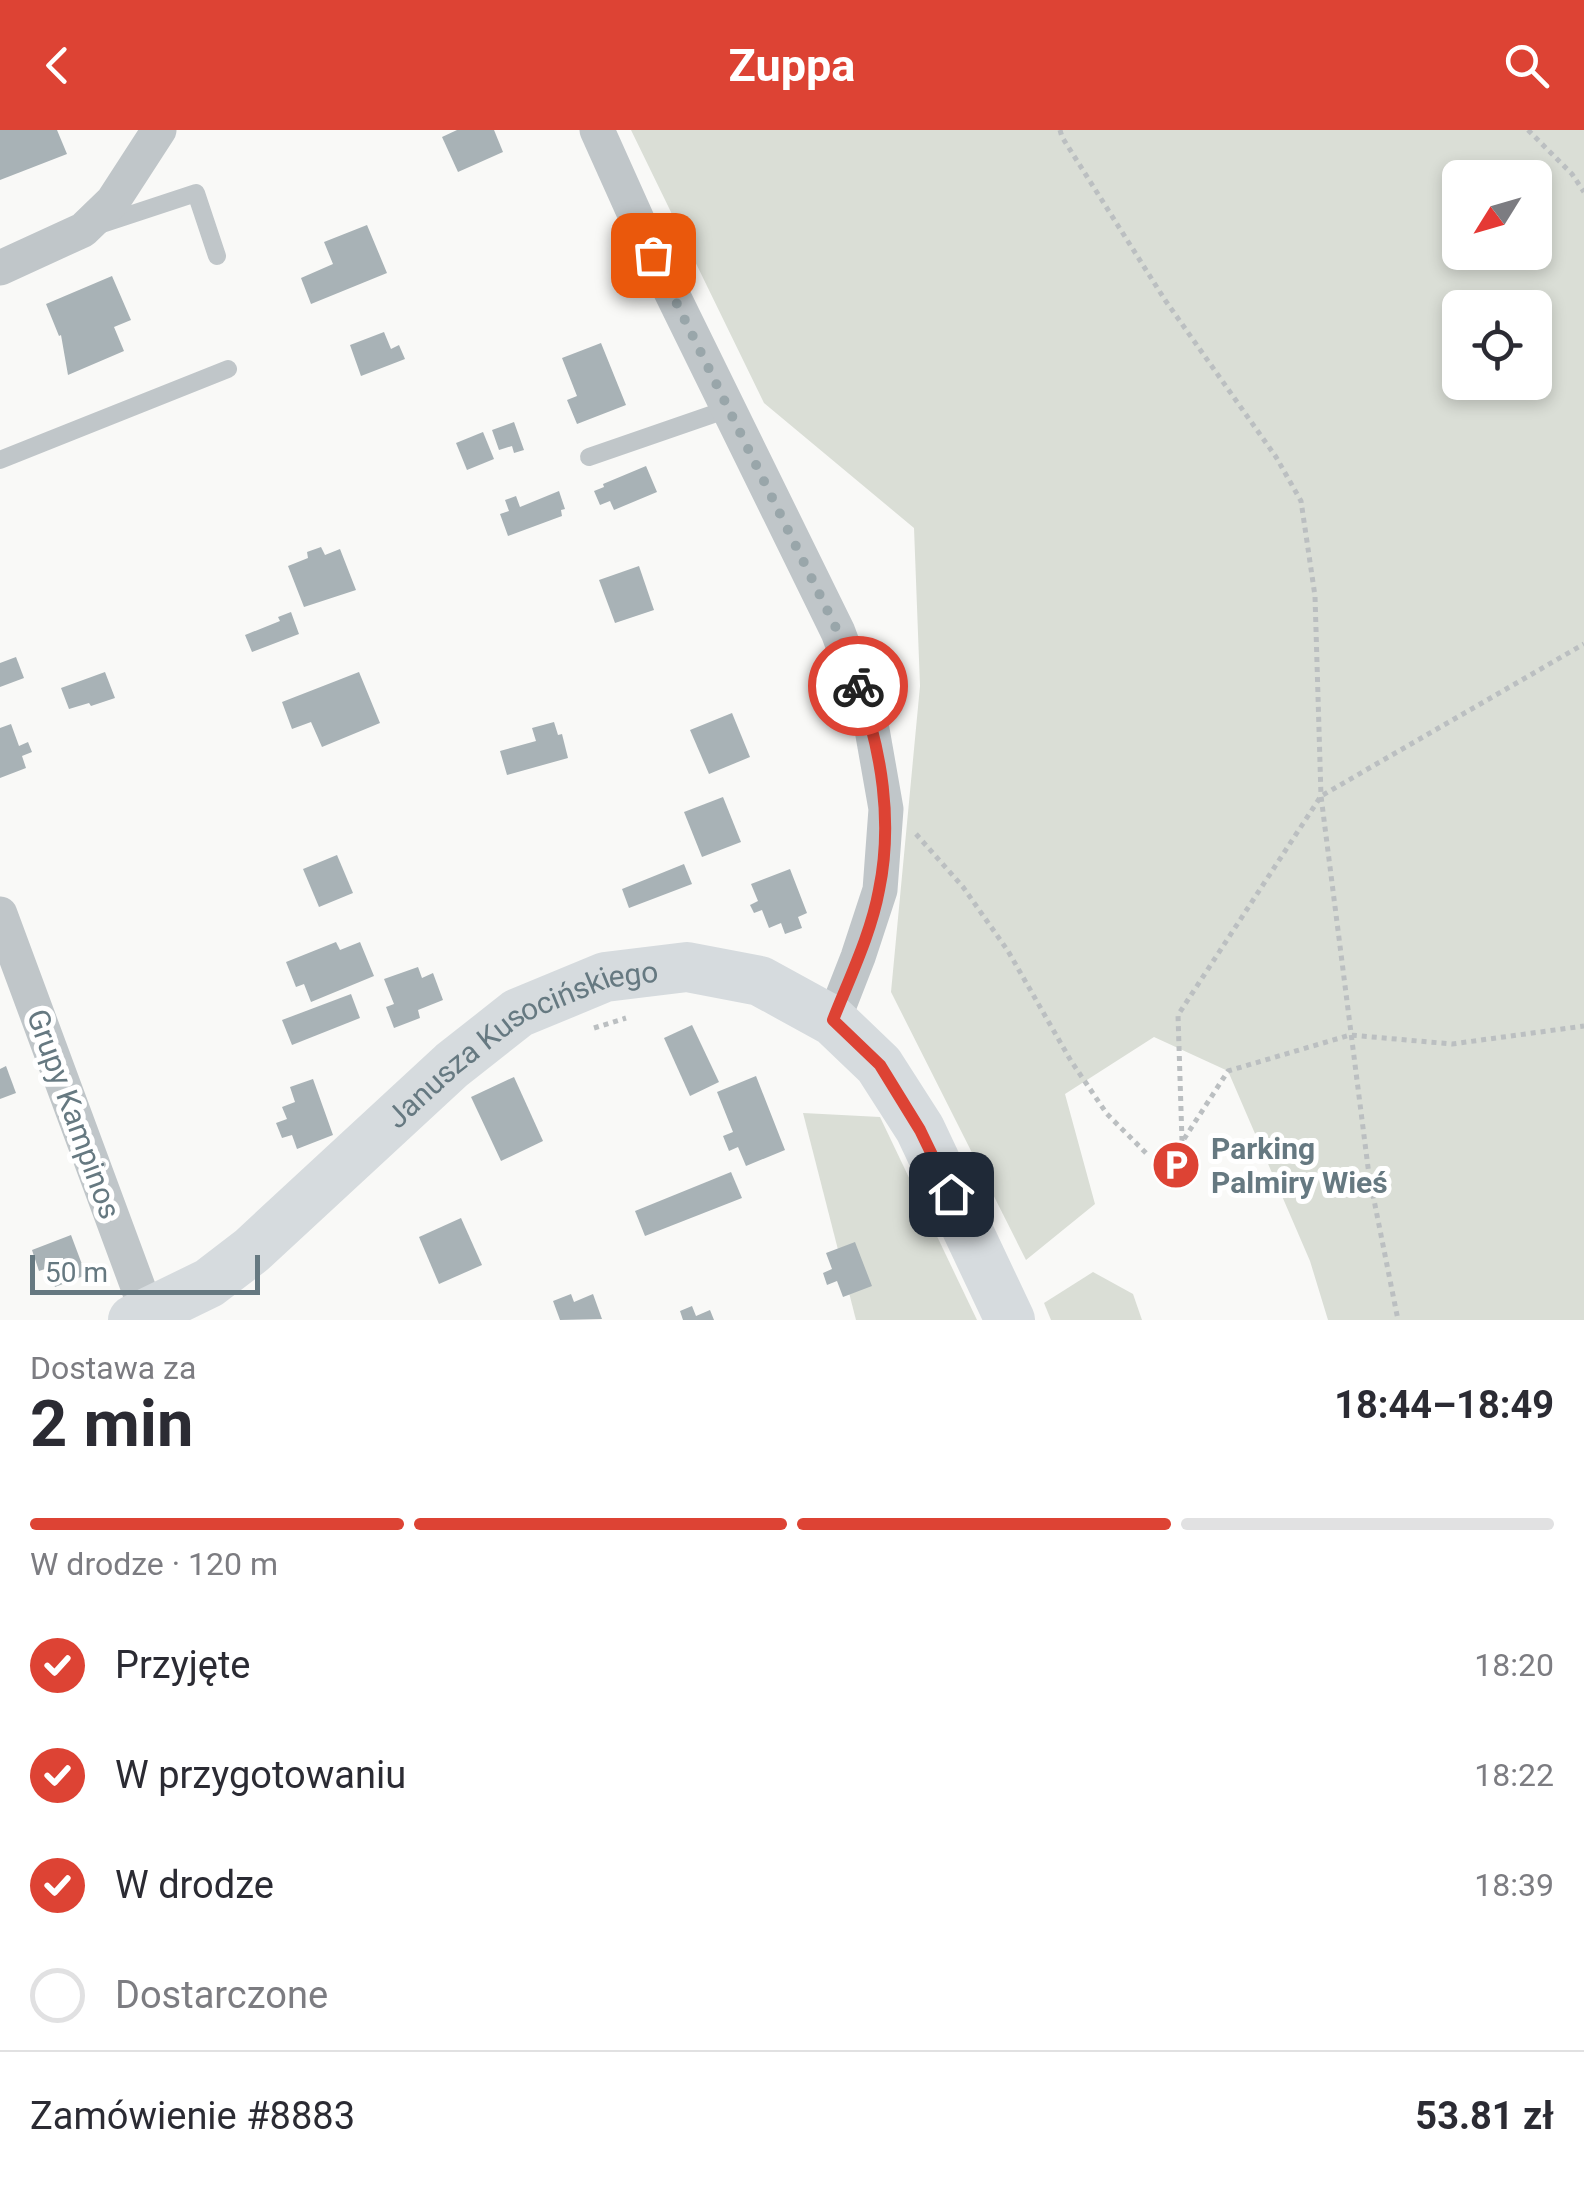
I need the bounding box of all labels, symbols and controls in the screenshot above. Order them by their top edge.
icon: back [30,38,85,93]
icon: search [1499,38,1554,93]
text: Zuppa [729,39,855,92]
north arrow [1442,160,1552,270]
map controls [1442,160,1552,400]
pin [611,213,696,298]
icon: bag [626,228,681,283]
button: locate [1442,290,1552,400]
courier [808,636,908,736]
icon: bike [831,659,886,714]
street label: Janusza Kusocińskiego [379,953,660,1135]
street label: Grupy Kampinos [20,1005,128,1223]
place label: Parking Palmiry Wieś [1211,1131,1388,1200]
parking icon: Parking Palmiry Wieś [1150,1139,1202,1191]
pin [909,1152,994,1237]
icon: home [924,1167,979,1222]
scale bar [30,1250,260,1294]
text: 50 m [45,1256,108,1289]
text: Dostawa za [30,1349,196,1387]
text: 18:44–18:49 [1334,1383,1554,1427]
text: 2 min [30,1386,193,1462]
text: W drodze · 120 m [30,1545,278,1583]
icon: check [30,1638,85,1693]
text: Przyjęte [115,1643,251,1687]
text: 18:20 [1474,1646,1554,1684]
icon: check [30,1748,85,1803]
text: W przygotowaniu [115,1753,406,1797]
text: 18:22 [1474,1756,1554,1794]
icon: check [30,1858,85,1913]
text: W drodze [115,1863,274,1907]
text: 18:39 [1474,1866,1554,1904]
text: Dostarczone [115,1973,328,2017]
text: Zamówienie #8883 [30,2094,355,2138]
text: 53.81 zł [1415,2094,1554,2138]

